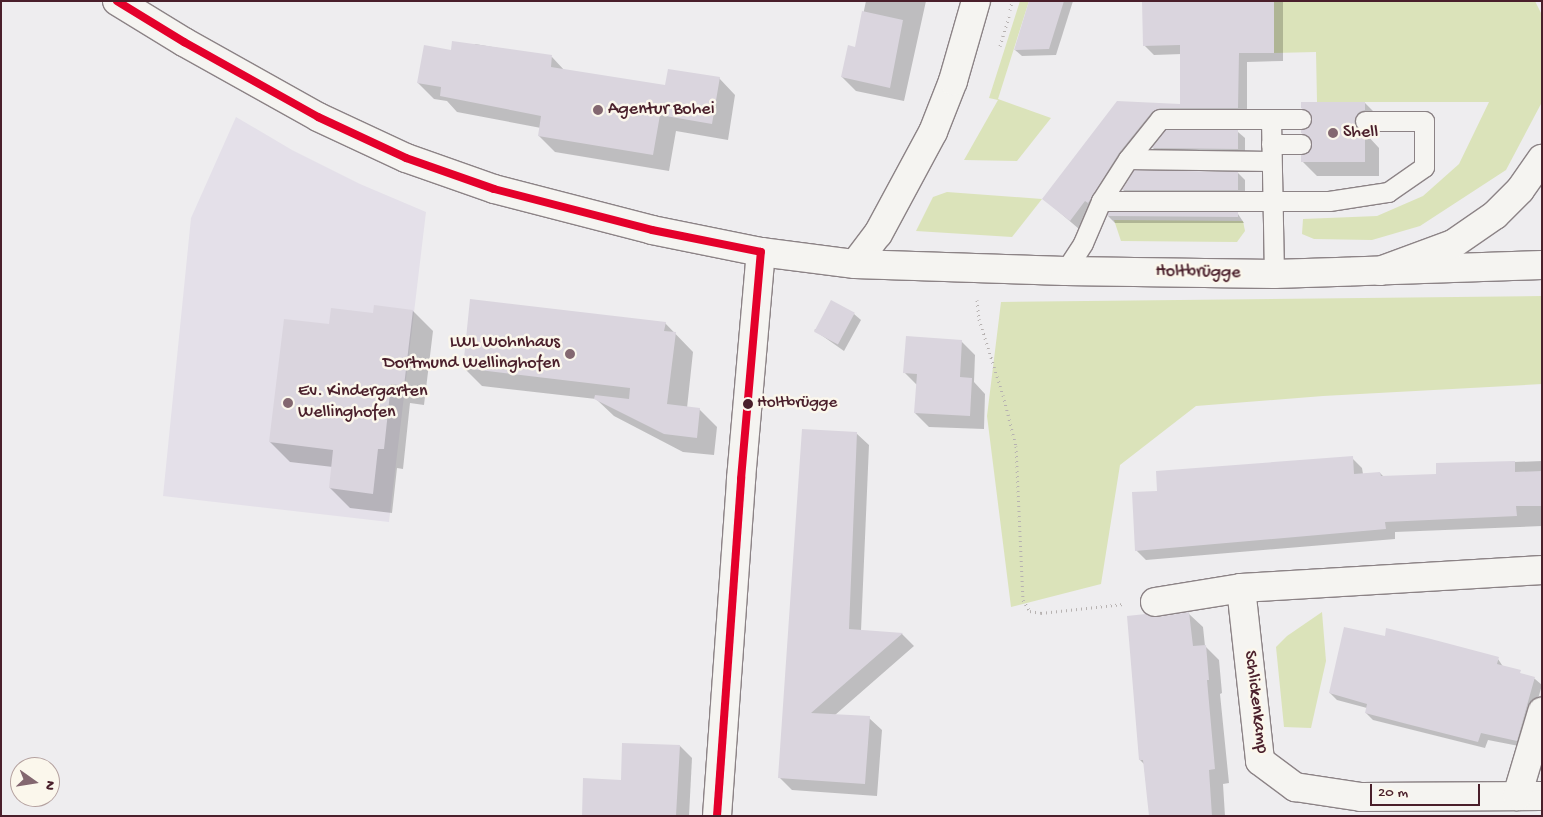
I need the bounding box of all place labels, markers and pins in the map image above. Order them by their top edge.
place label: Agentur Bohei [608,99,715,121]
marker: Agentur Bohei [592,104,604,116]
place label: Shell [1343,122,1378,144]
marker: Shell [1327,127,1339,139]
place label: LWL Wohnhaus Dortmund Wellinghofen [383,333,560,376]
marker: LWL Wohnhaus Dortmund Wellinghofen [564,348,576,360]
place label: Ev. Kindergarten Wellinghofen [298,382,427,424]
place label: Holtbrügge [757,394,837,414]
marker: Ev. Kindergarten Wellinghofen [282,397,294,409]
marker: Holtbrügge [743,399,753,409]

